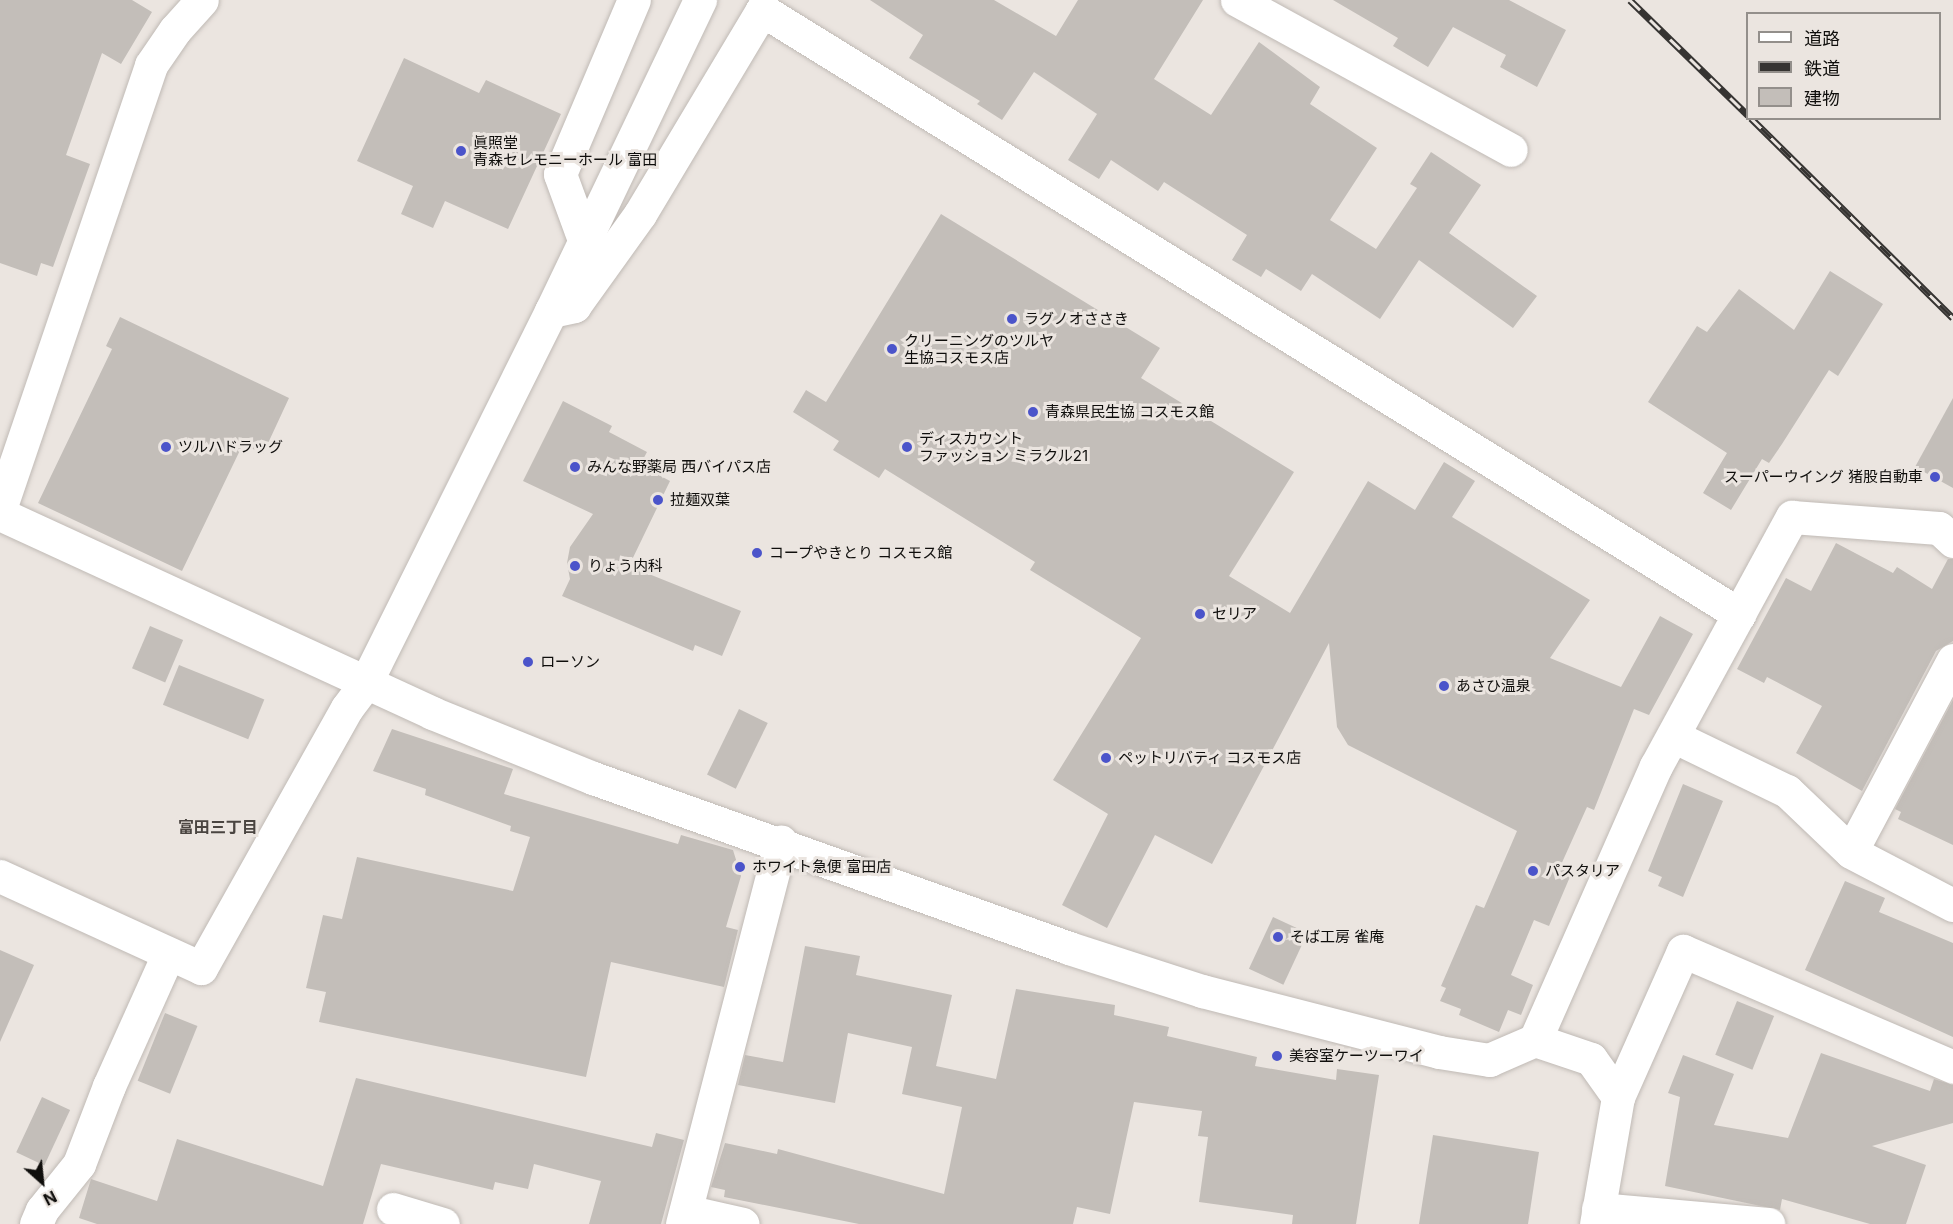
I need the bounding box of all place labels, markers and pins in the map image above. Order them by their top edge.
place label: 眞照堂 青森セレモニーホール 富田 [473,133,657,168]
marker: 眞照堂 青森セレモニーホール 富田 [454,144,468,158]
place label: ラグノオささき [1024,310,1129,328]
marker: ラグノオささき [1005,312,1019,326]
place label: クリーニングのツルヤ 生協コスモス店 [904,331,1054,366]
marker: クリーニングのツルヤ 生協コスモス店 [885,342,899,356]
place label: 青森県民生協 コスモス館 [1045,403,1214,421]
marker: 青森県民生協 コスモス館 [1026,405,1040,419]
place label: ディスカウント ファッション ミラクル21 [919,429,1088,464]
place label: ツルハドラッグ [178,438,283,456]
marker: ツルハドラッグ [159,440,173,454]
marker: ディスカウント ファッション ミラクル21 [900,440,914,454]
place label: みんな野薬局 西バイパス店 [587,458,771,476]
marker: みんな野薬局 西バイパス店 [568,460,582,474]
place label: スーパーウイング 猪股自動車 [1724,468,1923,486]
marker: スーパーウイング 猪股自動車 [1928,470,1942,484]
place label: 拉麺双葉 [670,491,730,509]
marker: 拉麺双葉 [651,493,665,507]
place label: コープやきとり コスモス館 [769,544,953,562]
marker: コープやきとり コスモス館 [750,546,764,560]
marker: りょう内科 [566,557,584,575]
place label: りょう内科 [588,557,663,575]
place label: セリア [1212,605,1257,623]
marker: セリア [1193,607,1207,621]
place label: ローソン [540,653,600,671]
marker: ローソン [521,655,535,669]
place label: あさひ温泉 [1456,677,1531,695]
marker: あさひ温泉 [1437,679,1451,693]
place label: ペットリバティ コスモス店 [1118,749,1302,767]
marker: ペットリバティ コスモス店 [1099,751,1113,765]
place label: ホワイト急便 富田店 [752,858,891,876]
marker: ホワイト急便 富田店 [733,860,747,874]
place label: パスタリア [1545,862,1620,880]
marker: パスタリア [1526,864,1540,878]
place label: そば工房 雀庵 [1290,928,1384,946]
marker: そば工房 雀庵 [1271,930,1285,944]
place label: 美容室ケーツーワイ [1289,1047,1424,1065]
marker: 美容室ケーツーワイ [1270,1049,1284,1063]

